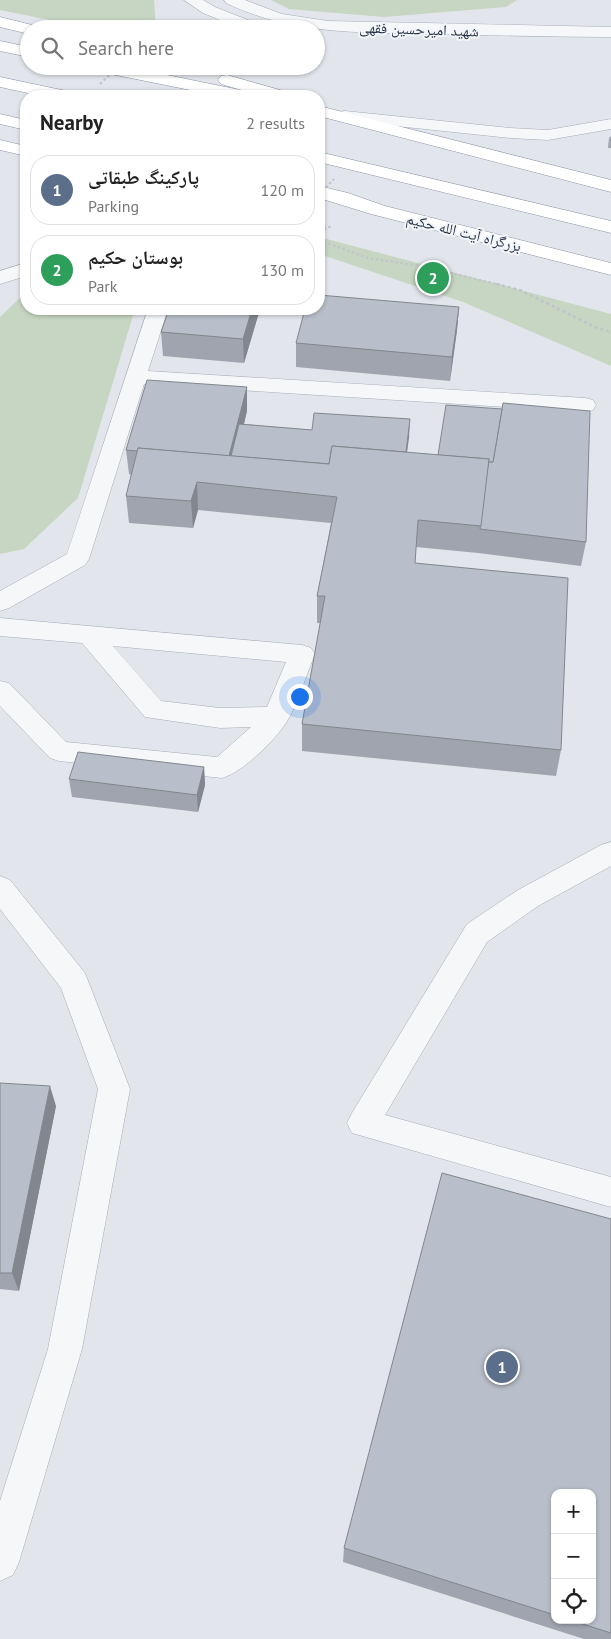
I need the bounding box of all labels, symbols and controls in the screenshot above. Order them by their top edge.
street label: شهید امیرحسین فقهی [359,17,479,42]
search box [20,20,325,75]
icon: search [38,34,66,62]
text: Search here [78,36,174,60]
text: Nearby [40,109,103,136]
text: 2 results [246,113,305,133]
text: پارکینگ طبقاتی [88,165,199,189]
text: 1 [52,180,62,200]
text: 120 m [261,180,304,200]
text: Parking [88,196,139,216]
street label: بزرگراه آیت الله حکیم [404,209,523,256]
text: بوستان حکیم [88,245,183,269]
pin: 2 [417,259,449,297]
text: 2 [52,260,62,280]
text: 130 m [261,260,304,280]
text: Park [88,276,117,296]
your location [287,684,313,710]
pin: 1 [486,1348,518,1386]
map controls [551,1489,596,1624]
button: + [551,1489,596,1534]
button: − [551,1534,596,1579]
button: locate [551,1579,596,1624]

